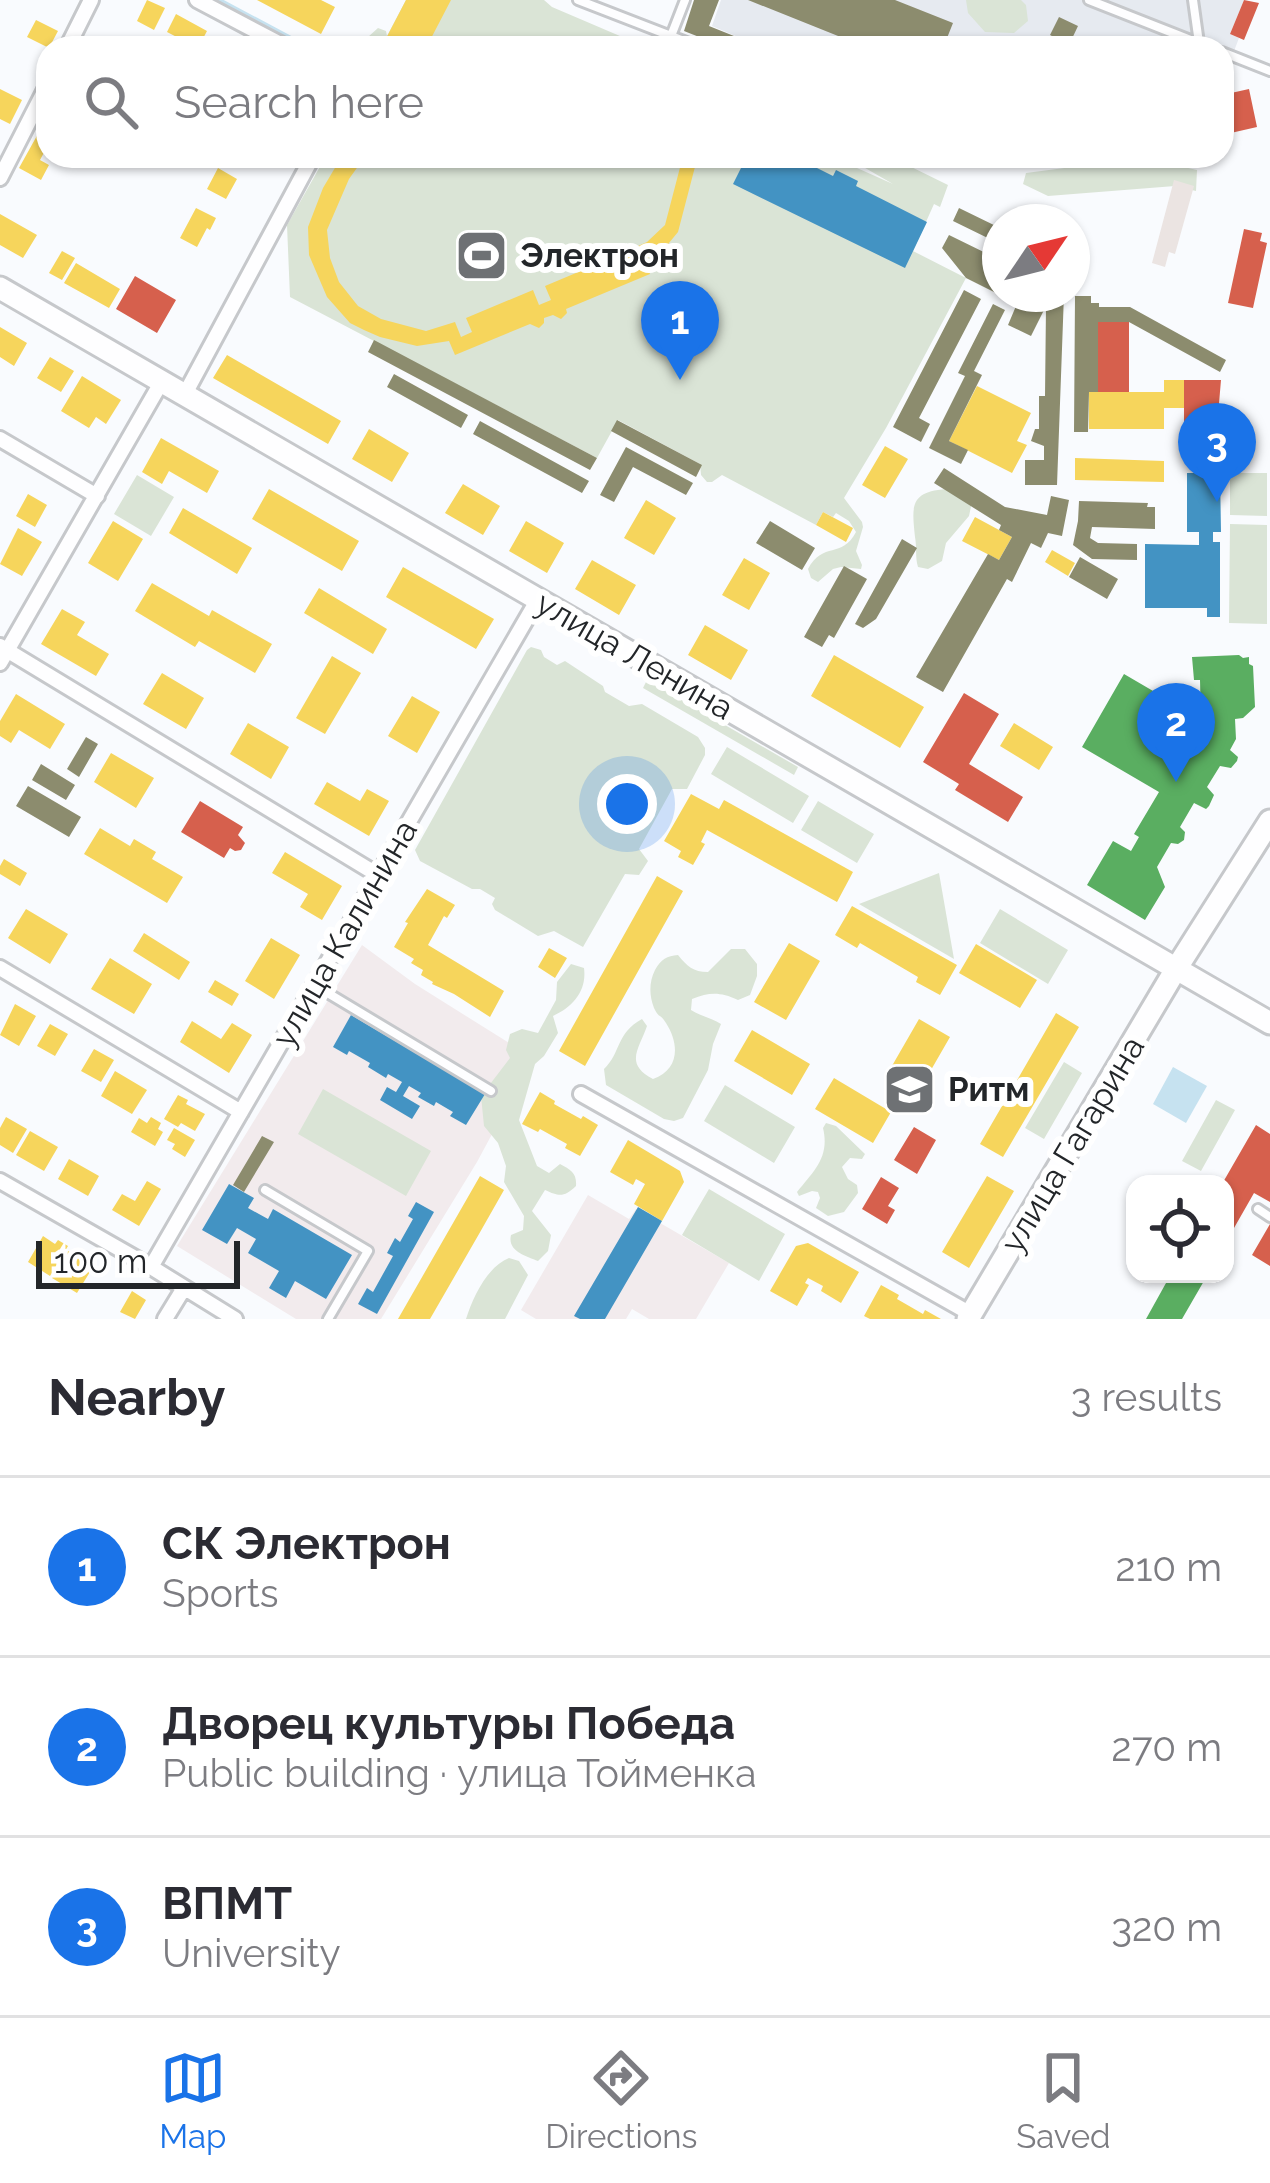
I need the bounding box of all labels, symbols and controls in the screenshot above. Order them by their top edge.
search box [36,36,1234,168]
icon: search [78,69,144,135]
text: Search here [174,76,424,129]
north arrow [982,204,1090,312]
sports icon: Электрон [453,227,509,283]
place label: Электрон [520,236,679,275]
pin: 1 [641,281,719,380]
pin: 3 [1178,403,1256,502]
street label: улица Ленина [529,583,740,728]
pin: 2 [1137,683,1215,782]
your location [597,774,657,834]
street label: улица Калинина [264,813,425,1053]
street label: улица Гагарина [993,1029,1152,1259]
school or university icon: Ритм [881,1061,937,1117]
place label: Ритм [948,1070,1029,1109]
map controls [1126,1175,1234,1283]
button: locate [1126,1175,1234,1283]
scale bar [36,1235,240,1288]
text: 100 m [54,1242,147,1281]
text: Nearby [48,1367,225,1427]
text: 3 results [1071,1374,1222,1420]
text: СК Электрон [162,1517,451,1570]
text: 1 [77,1544,97,1590]
text: 210 m [1115,1544,1222,1590]
text: Sports [162,1570,279,1616]
text: Дворец культуры Победа [162,1697,735,1750]
text: 2 [76,1724,98,1770]
text: 270 m [1111,1724,1222,1770]
text: Public building · улица Тойменка [162,1750,757,1796]
text: ВПМТ [162,1877,292,1930]
text: 3 [76,1904,98,1950]
text: 320 m [1111,1904,1222,1950]
text: University [162,1930,341,1976]
tab: Map [159,2045,226,2156]
tab: Directions [545,2045,698,2156]
tab: Saved [1016,2045,1111,2156]

